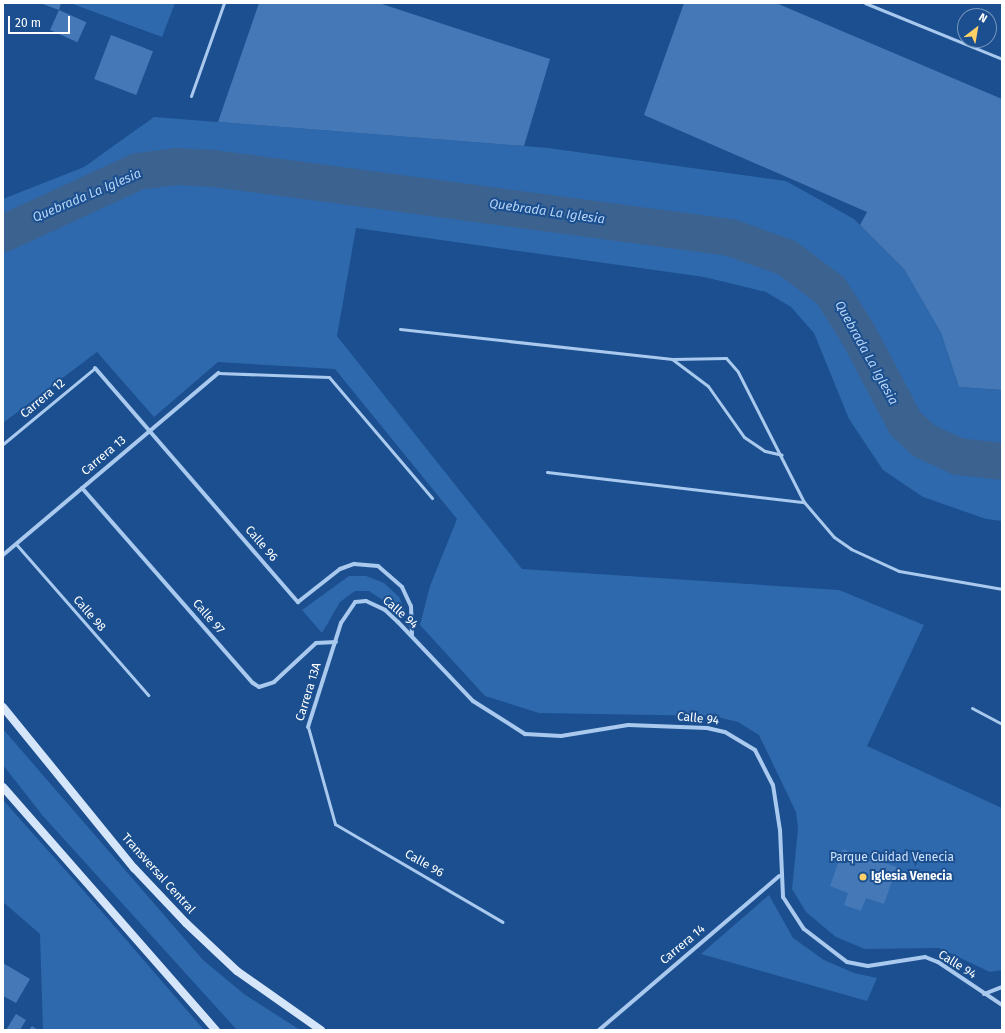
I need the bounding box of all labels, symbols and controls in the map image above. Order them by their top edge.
scale bar [10,8,72,34]
north arrow [957,8,997,48]
text: N [976,11,989,26]
text: 20 m [15,16,41,30]
water label: Quebrada La Iglesia [30,166,144,226]
water label: Quebrada La Iglesia [488,196,606,228]
water label: Quebrada La Iglesia [831,298,901,408]
street label: Carrera 12 [18,376,68,422]
street label: Carrera 13 [79,433,129,479]
street label: Calle 96 [242,523,280,565]
street label: Calle 98 [70,593,108,635]
street label: Calle 94 [379,594,421,632]
street label: Calle 97 [189,597,227,637]
street label: Carrera 13A [293,661,325,723]
street label: Calle 94 [676,710,720,728]
street label: Transversal Central [118,831,198,917]
street label: Calle 96 [402,847,446,881]
park label: Parque Cuidad Venecia [830,851,954,865]
place label: Iglesia Venecia [871,870,952,884]
marker: Iglesia Venecia [858,872,868,882]
street label: Carrera 14 [658,922,708,968]
street label: Calle 94 [935,948,979,982]

